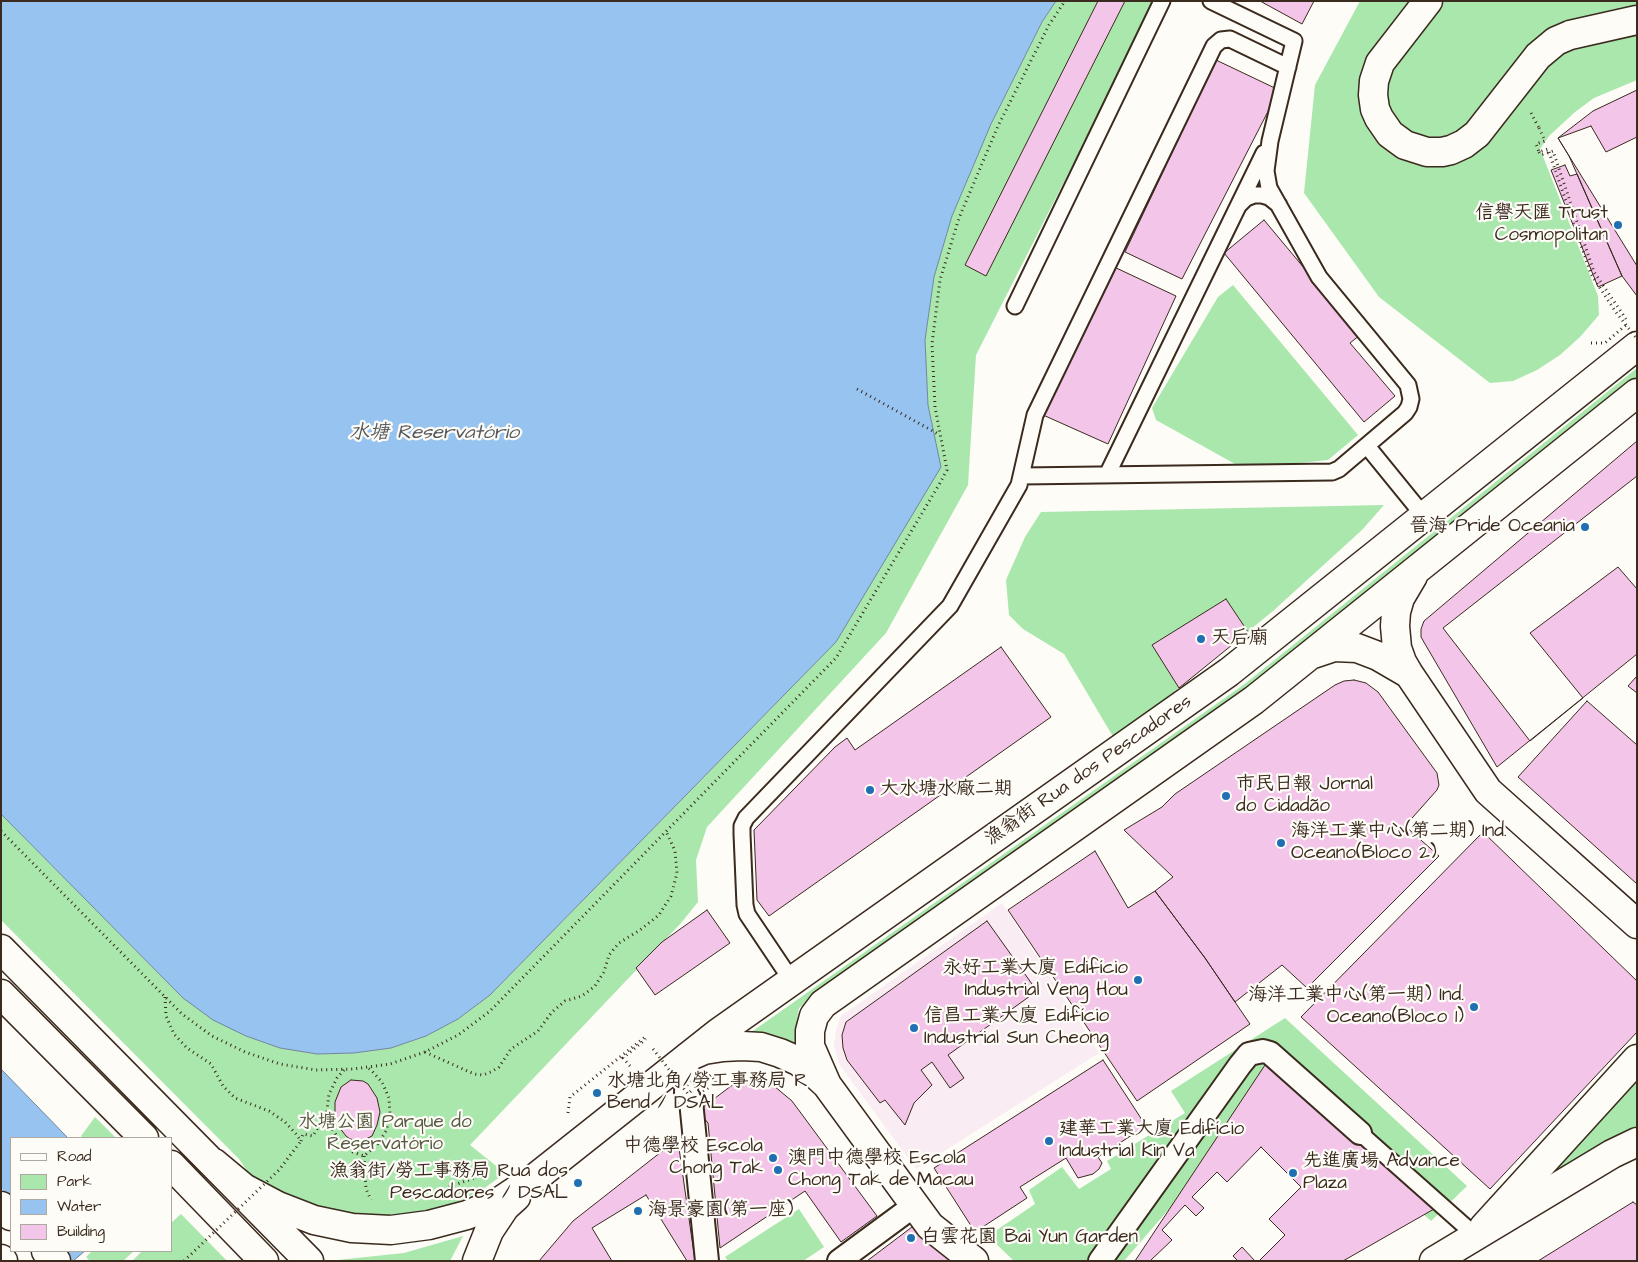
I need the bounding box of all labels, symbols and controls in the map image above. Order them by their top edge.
place label: 信譽天匯 Trust Cosmopolitan [1475,203,1608,247]
marker: 信譽天匯 Trust Cosmopolitan [1612,219,1624,231]
water label: 水塘 Reservatório [349,422,519,446]
place label: 晉海 Pride Oceania [1410,516,1575,538]
marker: 晉海 Pride Oceania [1579,521,1591,533]
place label: 天后廟 [1211,628,1268,650]
marker: 天后廟 [1195,633,1207,645]
street label: 漁翁街 Rua dos Pescadores [981,691,1197,851]
place label: 市民日報 Jornal do Cidadão [1236,774,1373,818]
place label: 大水塘水廠二期 [880,779,1013,801]
marker: 大水塘水廠二期 [864,784,876,796]
marker: 市民日報 Jornal do Cidadão [1220,790,1232,802]
place label: 海洋工業中心(第二期) Ind. Oceano(Bloco 2) [1291,821,1507,865]
marker: 海洋工業中心(第二期) Ind. Oceano(Bloco 2) [1275,837,1287,849]
place label: 永好工業大廈 Edifício Industrial Veng Hou [943,958,1128,1002]
marker: 永好工業大廈 Edifício Industrial Veng Hou [1132,974,1144,986]
place label: 海洋工業中心(第一期) Ind. Oceano(Bloco 1) [1248,985,1464,1029]
marker: 海洋工業中心(第一期) Ind. Oceano(Bloco 1) [1468,1001,1480,1013]
place label: 信昌工業大廈 Edifício Industrial Sun Cheong [924,1006,1109,1050]
marker: 信昌工業大廈 Edifício Industrial Sun Cheong [908,1022,920,1034]
place label: 水塘北角/勞工事務局 R Bend / DSAL [607,1071,808,1115]
marker: 水塘北角/勞工事務局 R Bend / DSAL [591,1087,603,1099]
park label: 水塘公園 Parque do Reservatório [298,1112,472,1156]
place label: 建華工業大廈 Edifício Industrial Kin Va [1059,1119,1244,1163]
marker: 建華工業大廈 Edifício Industrial Kin Va [1043,1135,1055,1147]
place label: 中德學校 Escola Chong Tak [623,1136,763,1180]
legend [10,1137,172,1252]
text: Road [57,1146,91,1167]
place label: 澳門中德學校 Escola Chong Tak de Macau [788,1148,974,1192]
place label: 先進廣場 Advance Plaza [1303,1151,1460,1195]
marker: 中德學校 Escola Chong Tak [767,1152,779,1164]
place label: 漁翁街/勞工事務局 Rua dos Pescadores / DSAL [329,1161,568,1205]
marker: 澳門中德學校 Escola Chong Tak de Macau [772,1164,784,1176]
marker: 先進廣場 Advance Plaza [1287,1167,1299,1179]
text: Park [57,1171,92,1192]
marker: 漁翁街/勞工事務局 Rua dos Pescadores / DSAL [572,1177,584,1189]
text: Water [57,1196,101,1217]
place label: 海景豪園(第一座) [648,1200,793,1222]
marker: 海景豪園(第一座) [632,1205,644,1217]
text: Building [57,1221,105,1242]
place label: 白雲花園 Bai Yun Garden [921,1227,1138,1249]
marker: 白雲花園 Bai Yun Garden [905,1232,917,1244]

